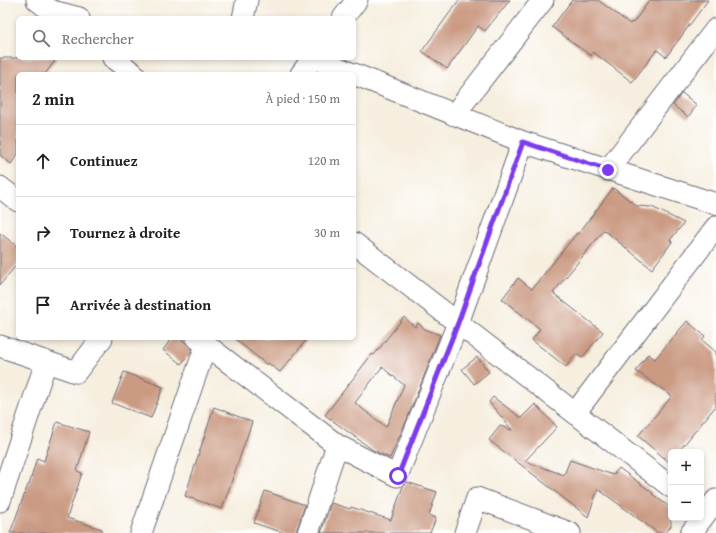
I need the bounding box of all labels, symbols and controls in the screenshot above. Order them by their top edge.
search box [16,16,356,60]
icon: search [30,27,52,49]
text: Rechercher [62,28,134,49]
text: 2 min [32,86,74,111]
text: À pied · 150 m [265,89,340,108]
icon: ahead [32,150,54,172]
text: Continuez [70,150,138,171]
text: 120 m [308,151,340,170]
route end [599,161,617,179]
icon: right [32,222,54,244]
text: Tournez à droite [70,222,180,243]
text: 30 m [314,223,340,242]
icon: arrive [32,294,54,316]
text: Arrivée à destination [70,294,211,315]
map controls [668,449,704,521]
button: + [668,449,704,485]
route start [389,467,407,485]
button: − [668,485,704,521]

